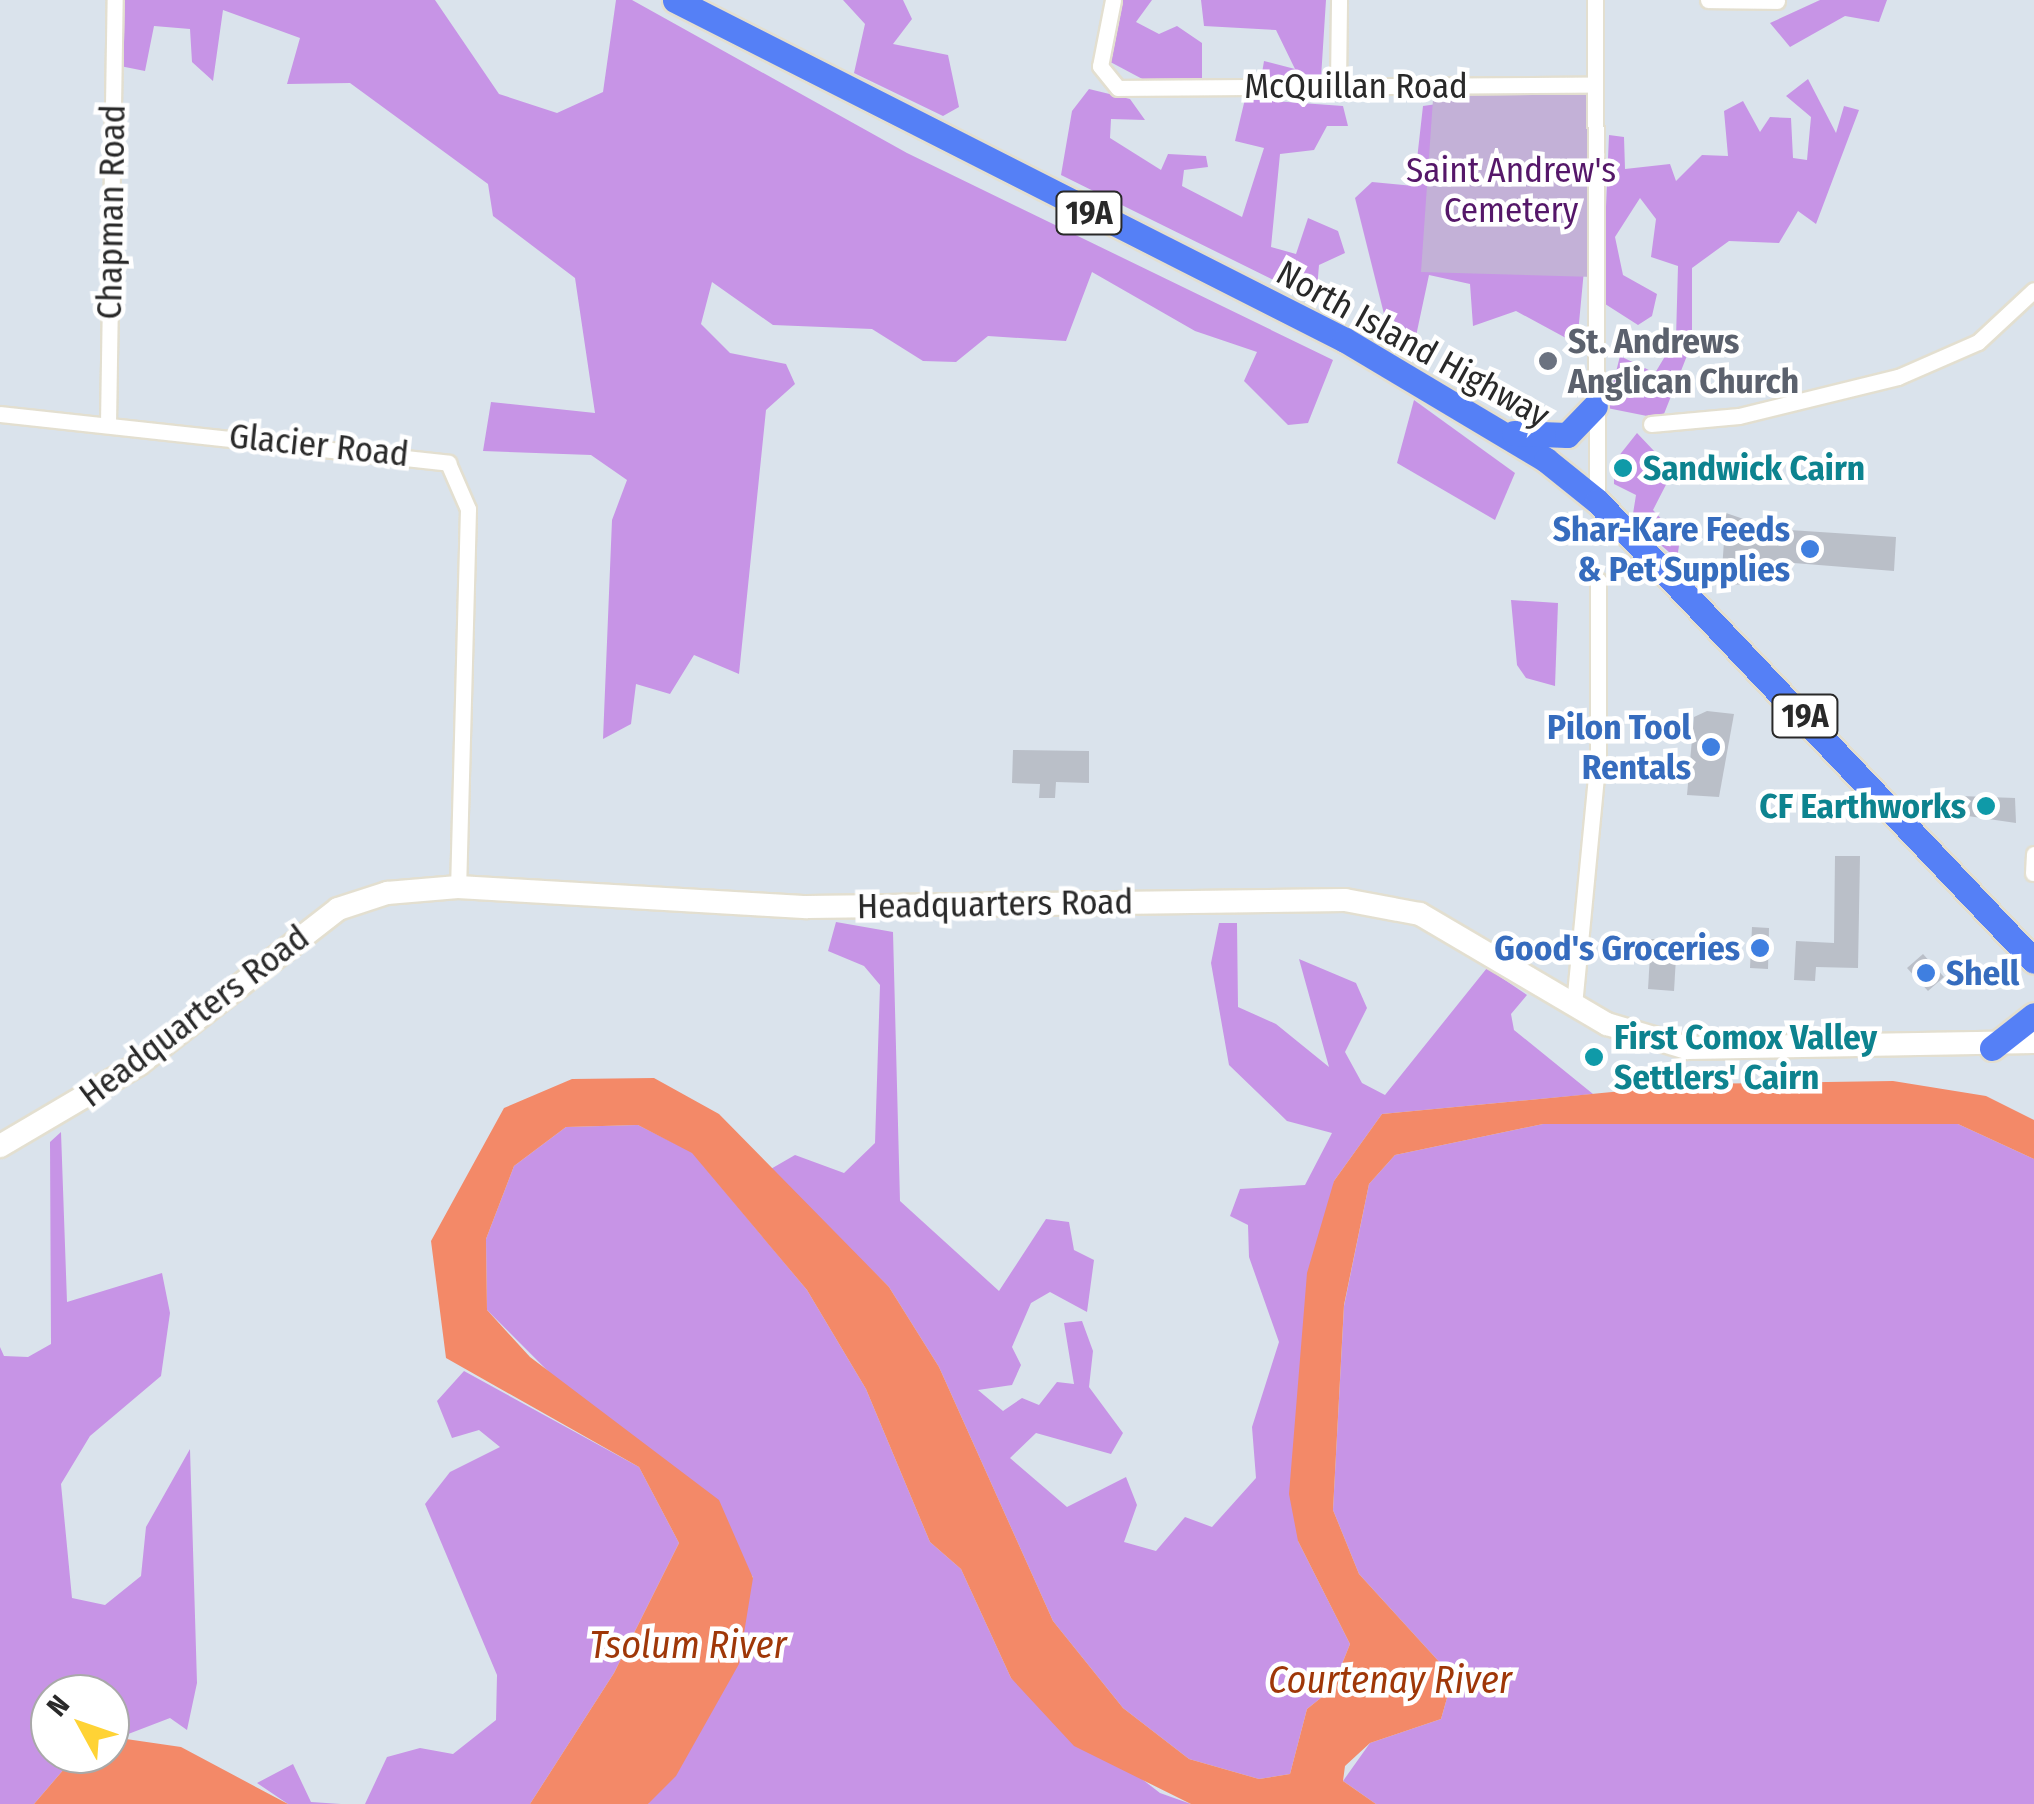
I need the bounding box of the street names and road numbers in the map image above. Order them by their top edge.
street label: McQuillan Road [1244,65,1468,107]
street label: Chapman Road [88,104,134,320]
road number: 19A [1054,186,1124,240]
street label: North Island Highway [1269,252,1557,436]
street label: Glacier Road [227,415,411,475]
road number: 19A [1770,689,1840,743]
street label: Headquarters Road [857,881,1133,927]
street label: Headquarters Road [71,916,317,1116]

